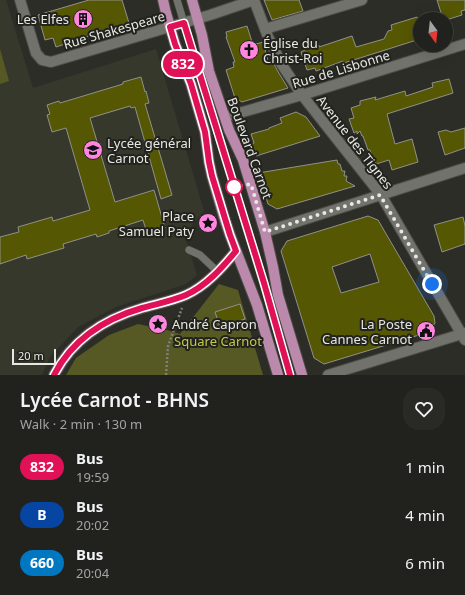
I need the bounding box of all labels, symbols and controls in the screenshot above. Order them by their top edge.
street label: Rue Shakespeare [61,7,167,53]
building icon: Les Elfes [72,8,94,30]
place label: Les Elfes [17,10,69,28]
north arrow [413,12,453,52]
map controls [413,12,453,52]
place label: Église du Christ-Roi [263,34,322,67]
church icon: Église du Christ-Roi [238,39,260,61]
street label: Rue de Lisbonne [290,46,392,92]
line badge: 832 [160,51,206,77]
text: 832 [171,54,195,73]
street label: Avenue des Tignes [313,91,397,193]
street label: Boulevard Carnot [223,95,277,201]
place label: Lycée général Carnot [107,134,191,167]
school or university icon: Lycée général Carnot [82,139,104,161]
unlabelled marker [225,178,243,196]
place label: Place Samuel Paty [119,207,194,240]
place icon: Place Samuel Paty [197,212,219,234]
your location [422,274,442,294]
place icon: André Capron [147,313,169,335]
place label: André Capron [172,315,257,333]
place label: La Poste Cannes Carnot [322,315,412,348]
public building icon: La Poste Cannes Carnot [415,320,437,342]
park label: Square Carnot [174,332,262,350]
scale bar [12,347,56,366]
text: 20 m [18,348,44,363]
text: Lycée Carnot - BHNS [20,387,209,413]
button: heart [403,388,445,430]
text: Walk · 2 min · 130 m [20,415,142,433]
text: Bus [76,448,103,468]
text: 832 [30,457,54,476]
text: 1 min [405,457,445,477]
text: 19:59 [76,468,109,486]
text: Bus [76,496,103,516]
text: B [37,505,47,524]
text: 4 min [405,505,445,525]
text: 20:02 [76,516,109,534]
text: Bus [76,544,103,564]
text: 660 [30,553,54,572]
text: 6 min [405,553,445,573]
text: 20:04 [76,564,109,582]

